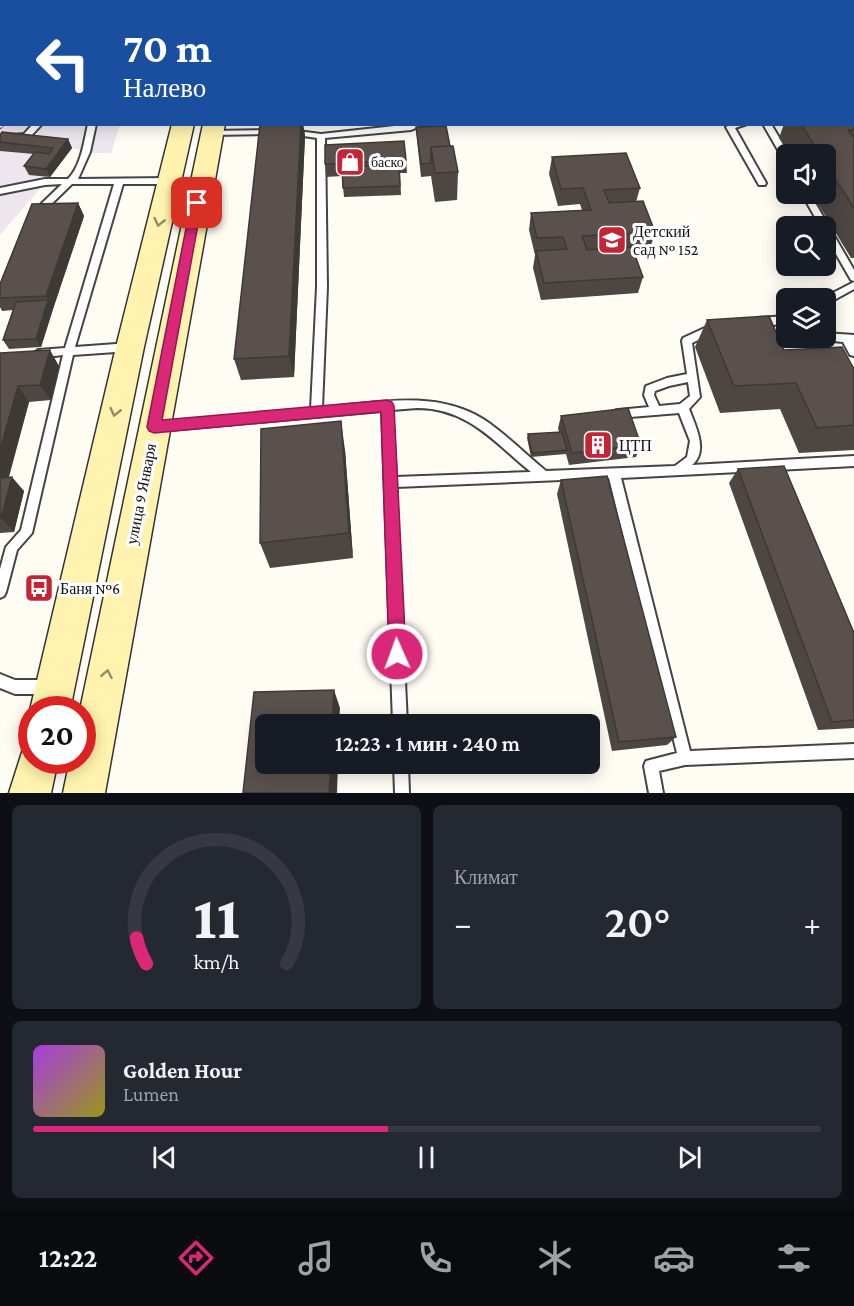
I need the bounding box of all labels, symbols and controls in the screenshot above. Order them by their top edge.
icon: left [24,24,102,102]
text: 70 m [123,24,212,71]
text: Налево [123,73,206,103]
map controls [776,144,836,348]
button: sound [776,144,836,204]
shop icon: баско [334,146,366,178]
place label: баско [371,154,404,170]
pin [171,177,222,228]
icon: arrive [180,186,213,219]
button: search [776,216,836,276]
one-way arrow [153,217,166,227]
place label: Детский сад № 152 [633,223,699,259]
school or university icon: Детский сад № 152 [596,224,628,256]
button: layers [776,288,836,348]
one-way arrow [110,407,123,417]
building icon: ЦТП [582,429,614,461]
place label: ЦТП [619,437,652,455]
street label: улица 9 Января [123,441,160,546]
bus stop icon: Баня №6 [23,572,55,604]
place label: Баня №6 [60,580,120,597]
position arrow [365,622,429,686]
one-way arrow [100,669,113,679]
speed limit sign: 20 [18,696,96,774]
text: 12:23 · 1 мин · 240 m [335,731,520,756]
text: Климат [454,866,518,888]
text: 11 [193,882,240,951]
text: 20° [605,897,670,947]
text: − [454,905,471,942]
text: + [804,905,821,942]
text: km/h [193,950,240,974]
text: Golden Hour [123,1058,242,1083]
text: Lumen [123,1083,179,1105]
icon: previous [148,1141,181,1174]
icon: pause [410,1141,443,1174]
icon: next [673,1141,706,1174]
icon: directions [175,1237,217,1279]
icon: music [295,1237,337,1279]
icon: phone [414,1237,456,1279]
icon: climate [534,1237,576,1279]
icon: car [653,1237,695,1279]
icon: filters [773,1237,815,1279]
text: 12:22 [39,1243,97,1273]

